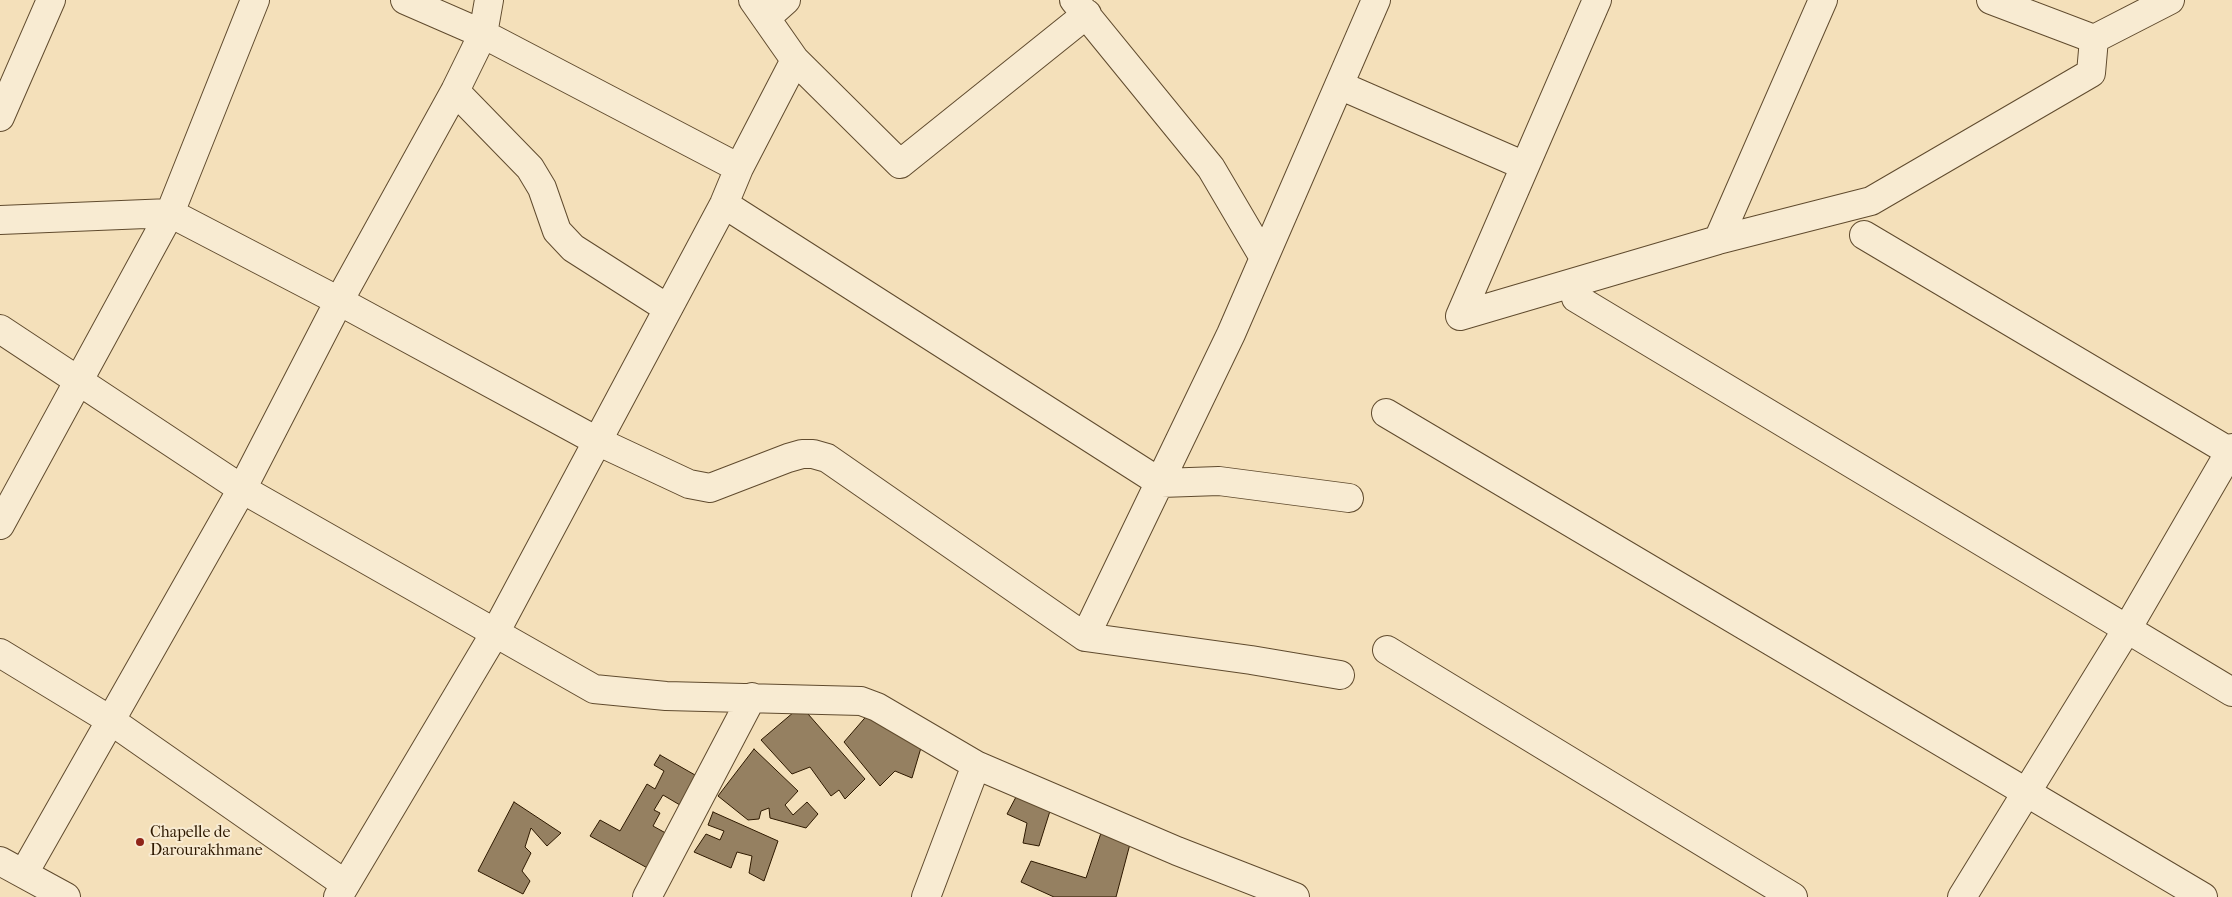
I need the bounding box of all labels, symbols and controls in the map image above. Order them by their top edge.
place label: Chapelle de Darourakhmane [150,823,263,861]
marker: Chapelle de Darourakhmane [134,836,146,848]

